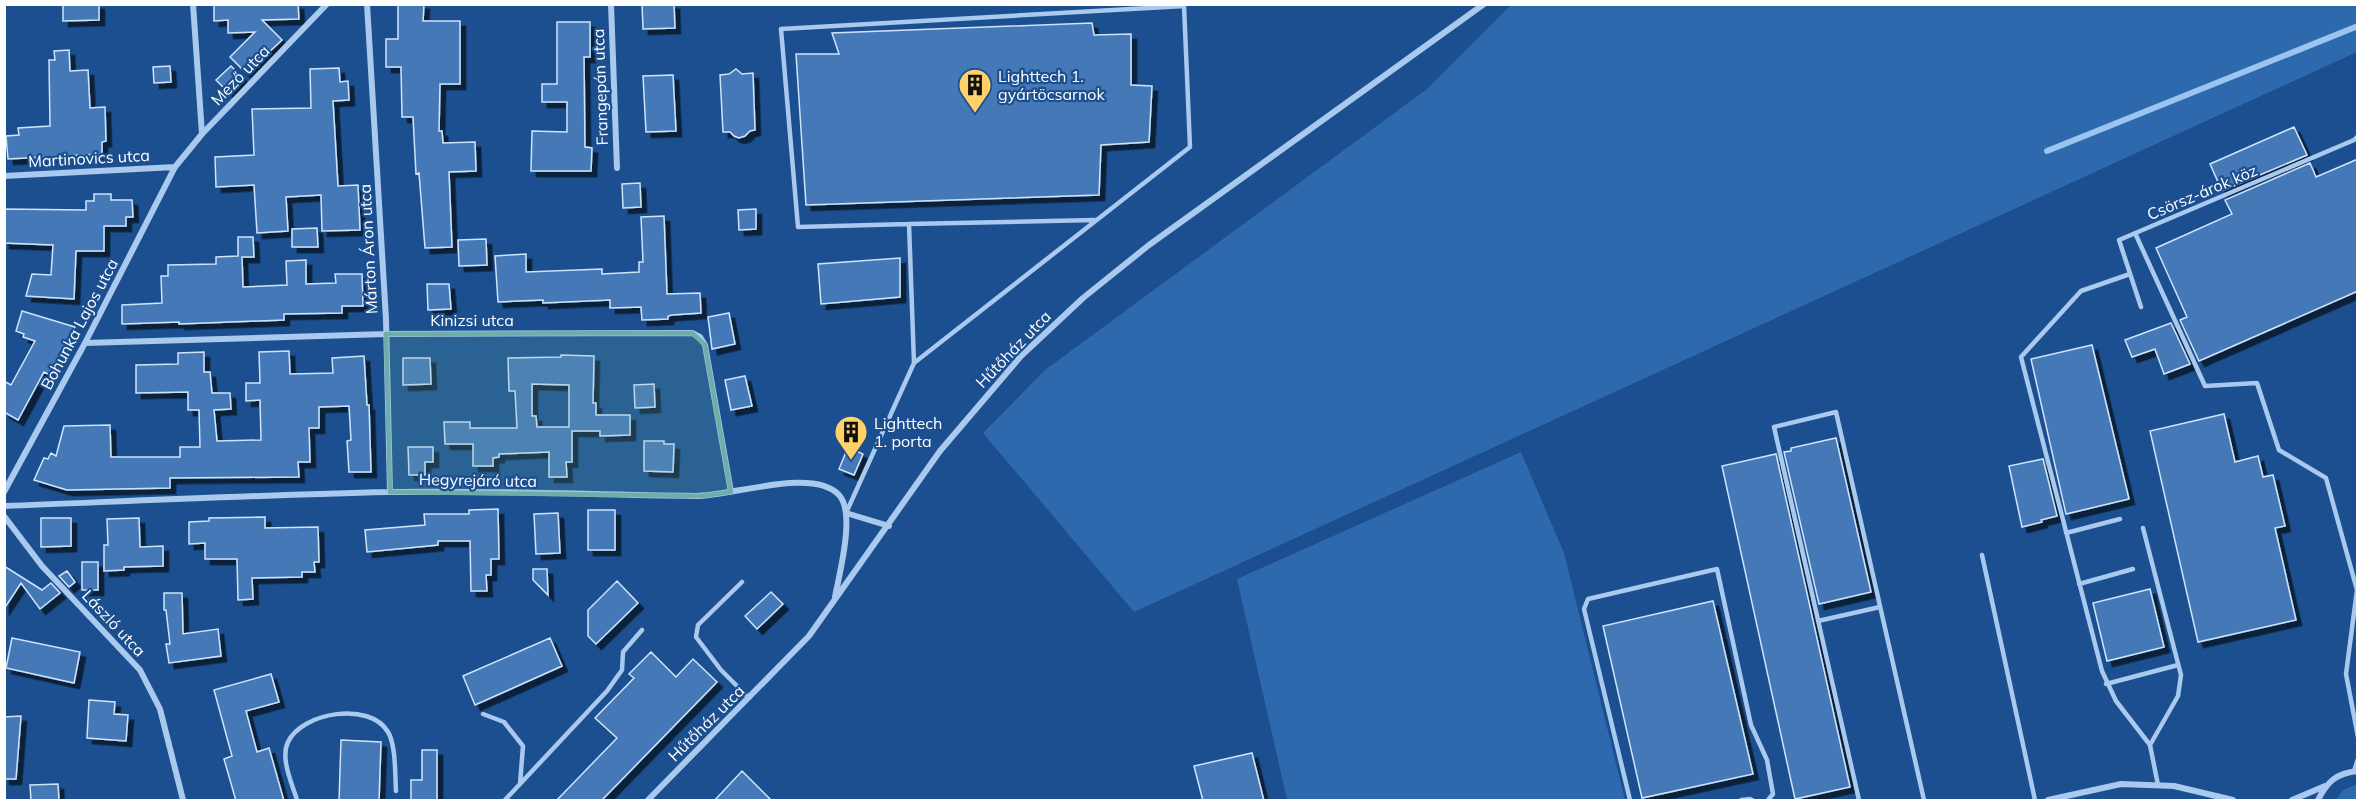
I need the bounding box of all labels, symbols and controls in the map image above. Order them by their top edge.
street label: Frangepán utca [588,28,612,146]
street label: Mező utca [206,41,274,109]
place label: Lighttech 1. gyártöcsarnok [998,66,1105,104]
building icon: Lighttech 1. gyártöcsarnok [957,67,993,114]
street label: Martinovics utca [28,145,150,171]
street label: Csörsz-árok köz [2144,160,2260,224]
street label: Márton Áron utca [355,183,381,315]
street label: Bohunka Lajos utca [36,255,122,393]
street label: Hűtőház utca [971,306,1055,392]
street label: Kinizsi utca [430,310,514,330]
place label: Lighttech 1. porta [874,413,942,451]
building icon: Lighttech 1. porta [833,414,869,461]
street label: Hegyrejáró utca [419,469,537,491]
street label: László utca [78,586,150,660]
street label: Hűtőház utca [664,681,748,765]

